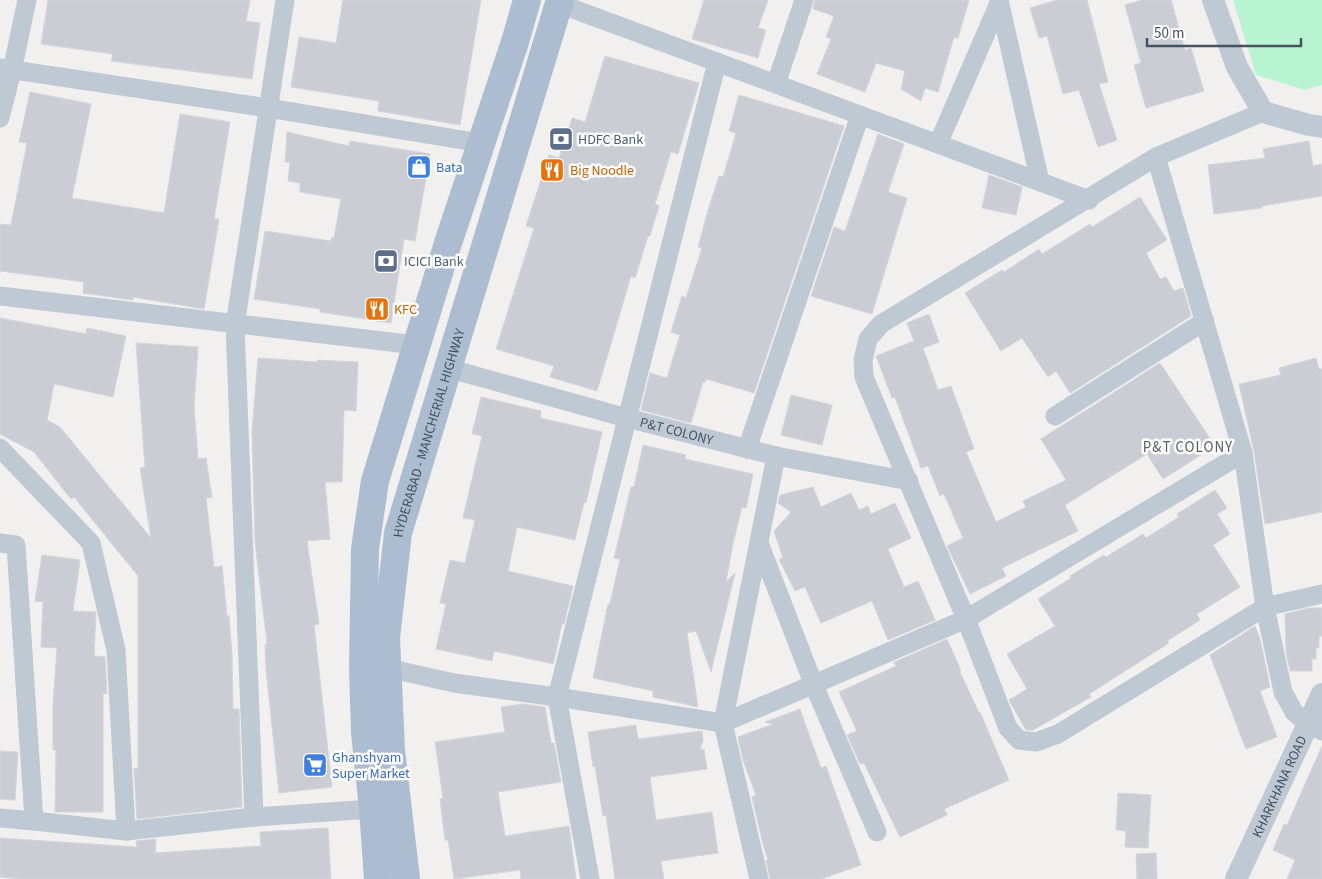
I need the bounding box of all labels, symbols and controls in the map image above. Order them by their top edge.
scale bar [1147,15,1301,47]
text: 50 m [1154,23,1184,44]
bank icon: HDFC Bank [548,126,574,152]
place label: HDFC Bank [578,130,643,150]
shop icon: Bata [406,154,432,180]
restaurant icon: Big Noodle [539,157,565,183]
place label: Bata [436,158,463,178]
place label: Big Noodle [570,161,634,181]
bank icon: ICICI Bank [373,248,399,274]
place label: ICICI Bank [404,252,464,272]
restaurant icon: KFC [364,296,390,322]
place label: KFC [394,300,417,320]
street label: HYDERABAD - MANCHERIAL HIGHWAY [389,326,471,539]
street label: P&T COLONY [637,413,716,451]
district label: P&T COLONY [1143,437,1233,458]
street label: KHARKHANA ROAD [1248,733,1312,841]
place label: Ghanshyam Super Market [332,748,410,784]
supermarket icon: Ghanshyam Super Market [302,752,328,778]

